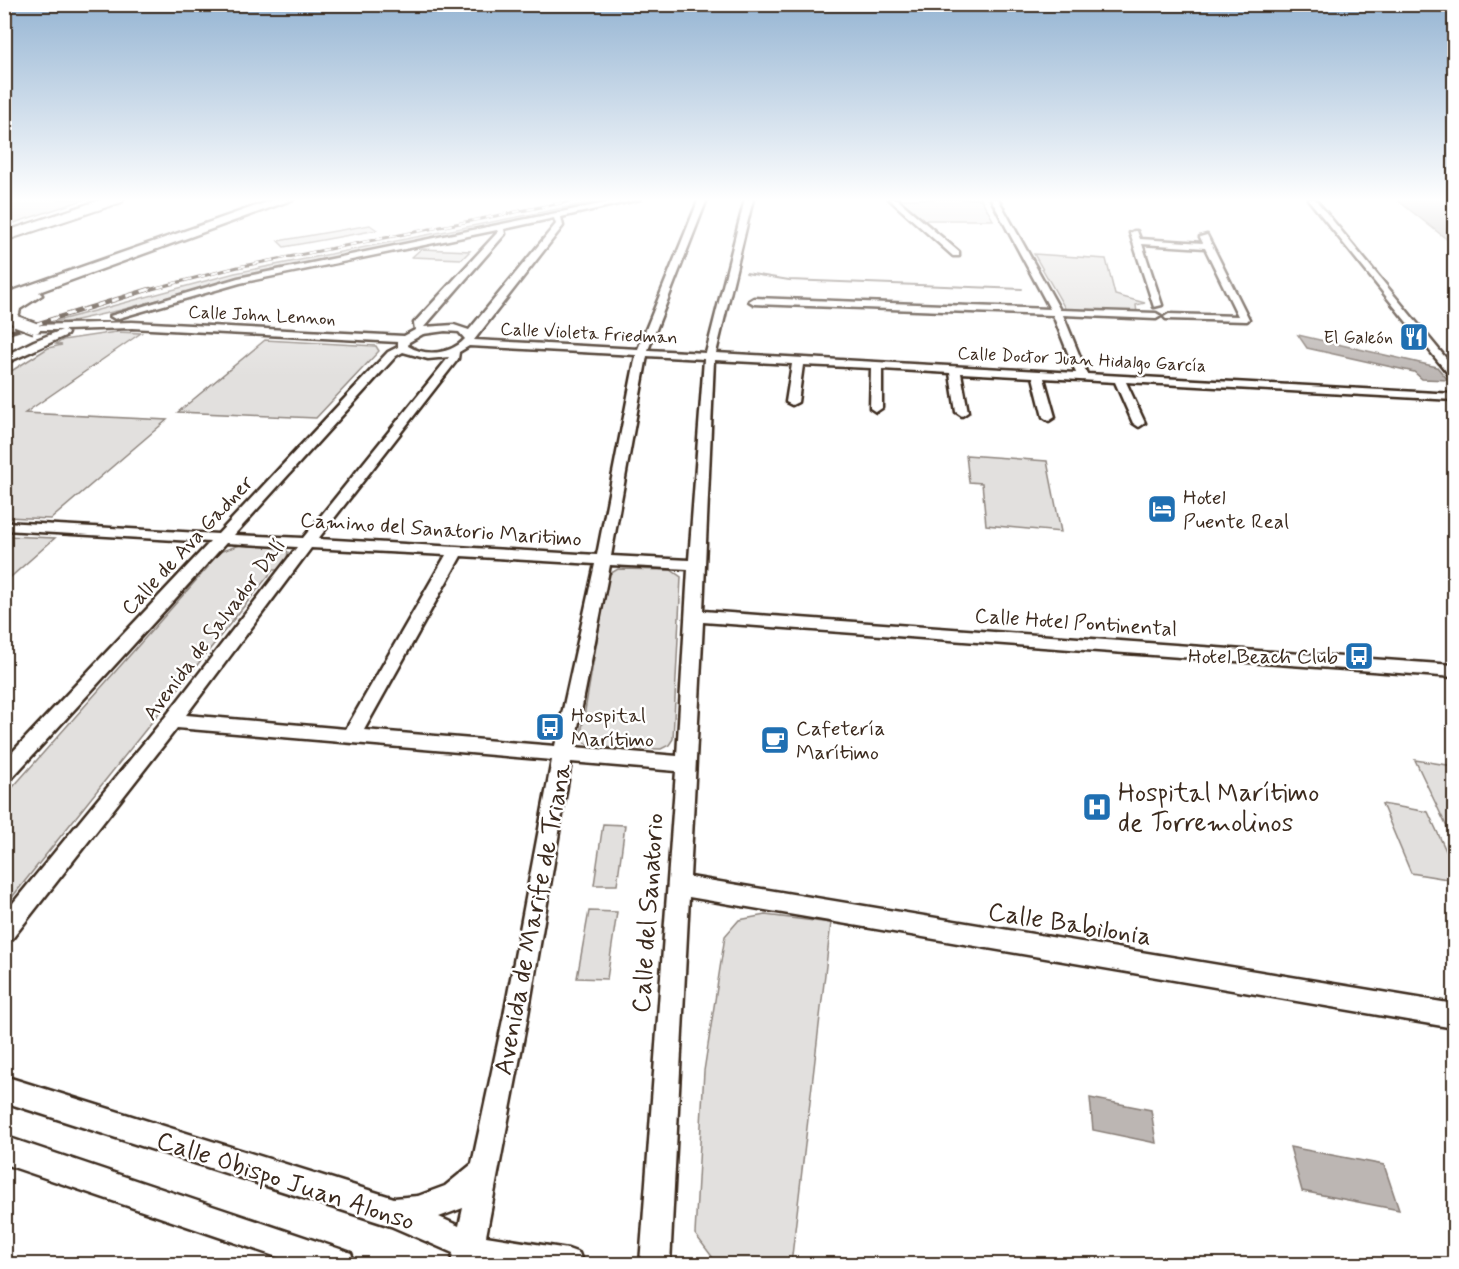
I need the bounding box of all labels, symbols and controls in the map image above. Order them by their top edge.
street label: Calle John Lennon [188,300,336,332]
street label: Calle Violeta Friedman [500,317,678,351]
restaurant icon: El Galeón [1398,321,1430,353]
place label: El Galeón [1324,326,1393,350]
street label: Calle Doctor Juan Hidalgo García [957,341,1207,378]
street label: Calle de Ava Gadner [116,469,260,622]
place label: Hotel Puente Real [1183,484,1289,536]
hotel icon: Hotel Puente Real [1146,493,1178,525]
street label: Camino del Sanatorio Maritimo [299,506,583,554]
street label: Avenida de Salvador Dalí [137,533,293,726]
street label: Calle Hotel Pontinental [974,602,1178,644]
bus stop icon: Hotel Beach Club [1343,640,1375,672]
place label: Hotel Beach Club [1188,643,1338,671]
place label: Hospital Marítimo [571,702,654,754]
bus stop icon: Hospital Marítimo [534,711,566,743]
place label: Cafetería Marítimo [796,715,885,767]
cafe icon: Cafetería Marítimo [759,724,791,756]
street label: Avenida de Marife de Triana [487,760,581,1078]
place label: Hospital Marítimo de Torremolinos [1118,777,1319,841]
hospital icon: Hospital Marítimo de Torremolinos [1081,791,1113,823]
street label: Calle del Sanatorio [625,812,673,1014]
street label: Calle Babilonia [985,895,1154,955]
street label: Calle Obispo Juan Alonso [152,1124,419,1240]

